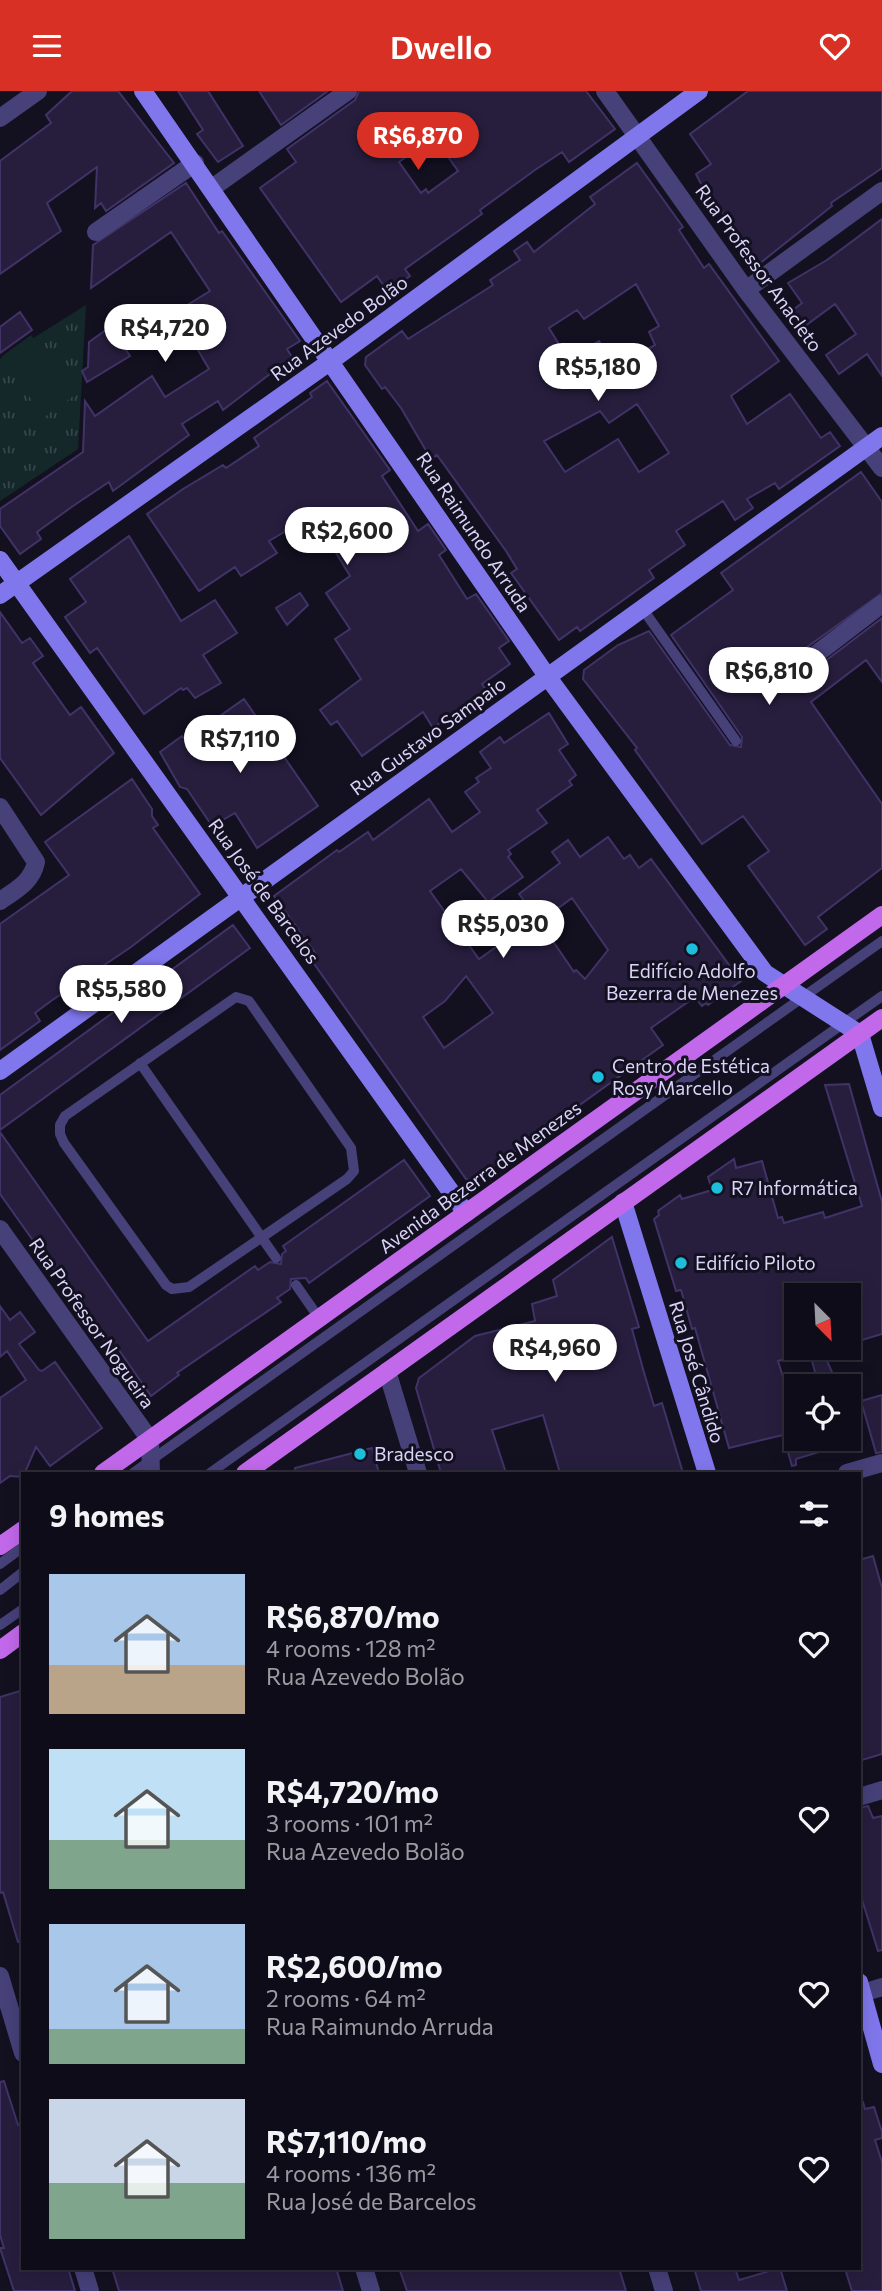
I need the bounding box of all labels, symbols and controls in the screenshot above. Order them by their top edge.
text: Dwello [390,26,492,66]
icon: menu [28,27,66,65]
icon: heart [816,27,854,65]
pin: R$6,870 [353,113,483,172]
text: R$6,870 [373,121,463,149]
street label: Rua Professor Anacleto [691,180,828,356]
street label: Rua Azevedo Bolão [266,270,412,385]
pin: R$4,720 [100,305,230,364]
text: R$4,720 [120,313,210,341]
pin: R$5,180 [533,343,663,403]
text: R$5,180 [555,352,641,380]
street label: Rua Raimundo Arruda [412,447,537,616]
pin: R$2,600 [282,507,412,567]
text: R$2,600 [301,516,393,544]
pin: R$6,810 [704,647,834,707]
text: R$6,810 [725,656,813,684]
street label: Rua Gustavo Sampaio [345,671,510,800]
pin: R$7,110 [175,715,305,775]
text: R$7,110 [200,724,280,752]
street label: Rua José de Barcelos [204,814,325,968]
pin: R$5,030 [438,901,568,960]
text: R$5,030 [457,909,549,937]
marker: Edifício Adolfo Bezerra de Menezes [684,941,700,957]
place label: Edifício Adolfo Bezerra de Menezes [606,959,778,1004]
pin: R$5,580 [56,965,186,1025]
text: R$5,580 [76,974,166,1002]
place label: Centro de Estética Rosy Marcello [612,1054,770,1099]
marker: Centro de Estética Rosy Marcello [590,1069,606,1085]
street label: Avenida Bezerra de Menezes [374,1096,585,1258]
place label: R7 Informática [731,1176,858,1199]
marker: R7 Informática [709,1180,725,1196]
street label: Rua Professor Nogueira [25,1233,160,1412]
place label: Edifício Piloto [695,1251,816,1274]
marker: Edifício Piloto [673,1255,689,1271]
north arrow [784,1283,861,1360]
map controls [784,1283,861,1451]
street label: Rua José Cândido [665,1298,730,1446]
pin: R$4,960 [490,1325,620,1384]
text: R$4,960 [509,1333,601,1361]
button: locate [784,1374,861,1451]
place label: Bradesco [374,1442,454,1465]
marker: Bradesco [352,1446,368,1462]
icon: filters [795,1495,833,1533]
text: 9 homes [49,1496,164,1533]
text: R$6,870/mo [266,1597,440,1634]
icon: home [105,1602,189,1686]
icon: heart [795,1625,833,1663]
text: 4 rooms · 128 m² [266,1634,435,1662]
text: Rua Azevedo Bolão [266,1662,465,1690]
text: R$4,720/mo [266,1772,439,1809]
icon: home [105,1777,189,1861]
icon: heart [795,1800,833,1838]
text: 3 rooms · 101 m² [266,1809,433,1837]
text: Rua Azevedo Bolão [266,1837,465,1865]
text: R$2,600/mo [266,1947,443,1984]
icon: home [105,1952,189,2036]
icon: heart [795,1975,833,2013]
text: 2 rooms · 64 m² [266,1984,426,2012]
text: Rua Raimundo Arruda [266,2012,494,2040]
text: R$7,110/mo [266,2122,427,2159]
icon: home [105,2127,189,2211]
icon: heart [795,2150,833,2188]
text: 4 rooms · 136 m² [266,2159,436,2187]
text: Rua José de Barcelos [266,2187,477,2215]

